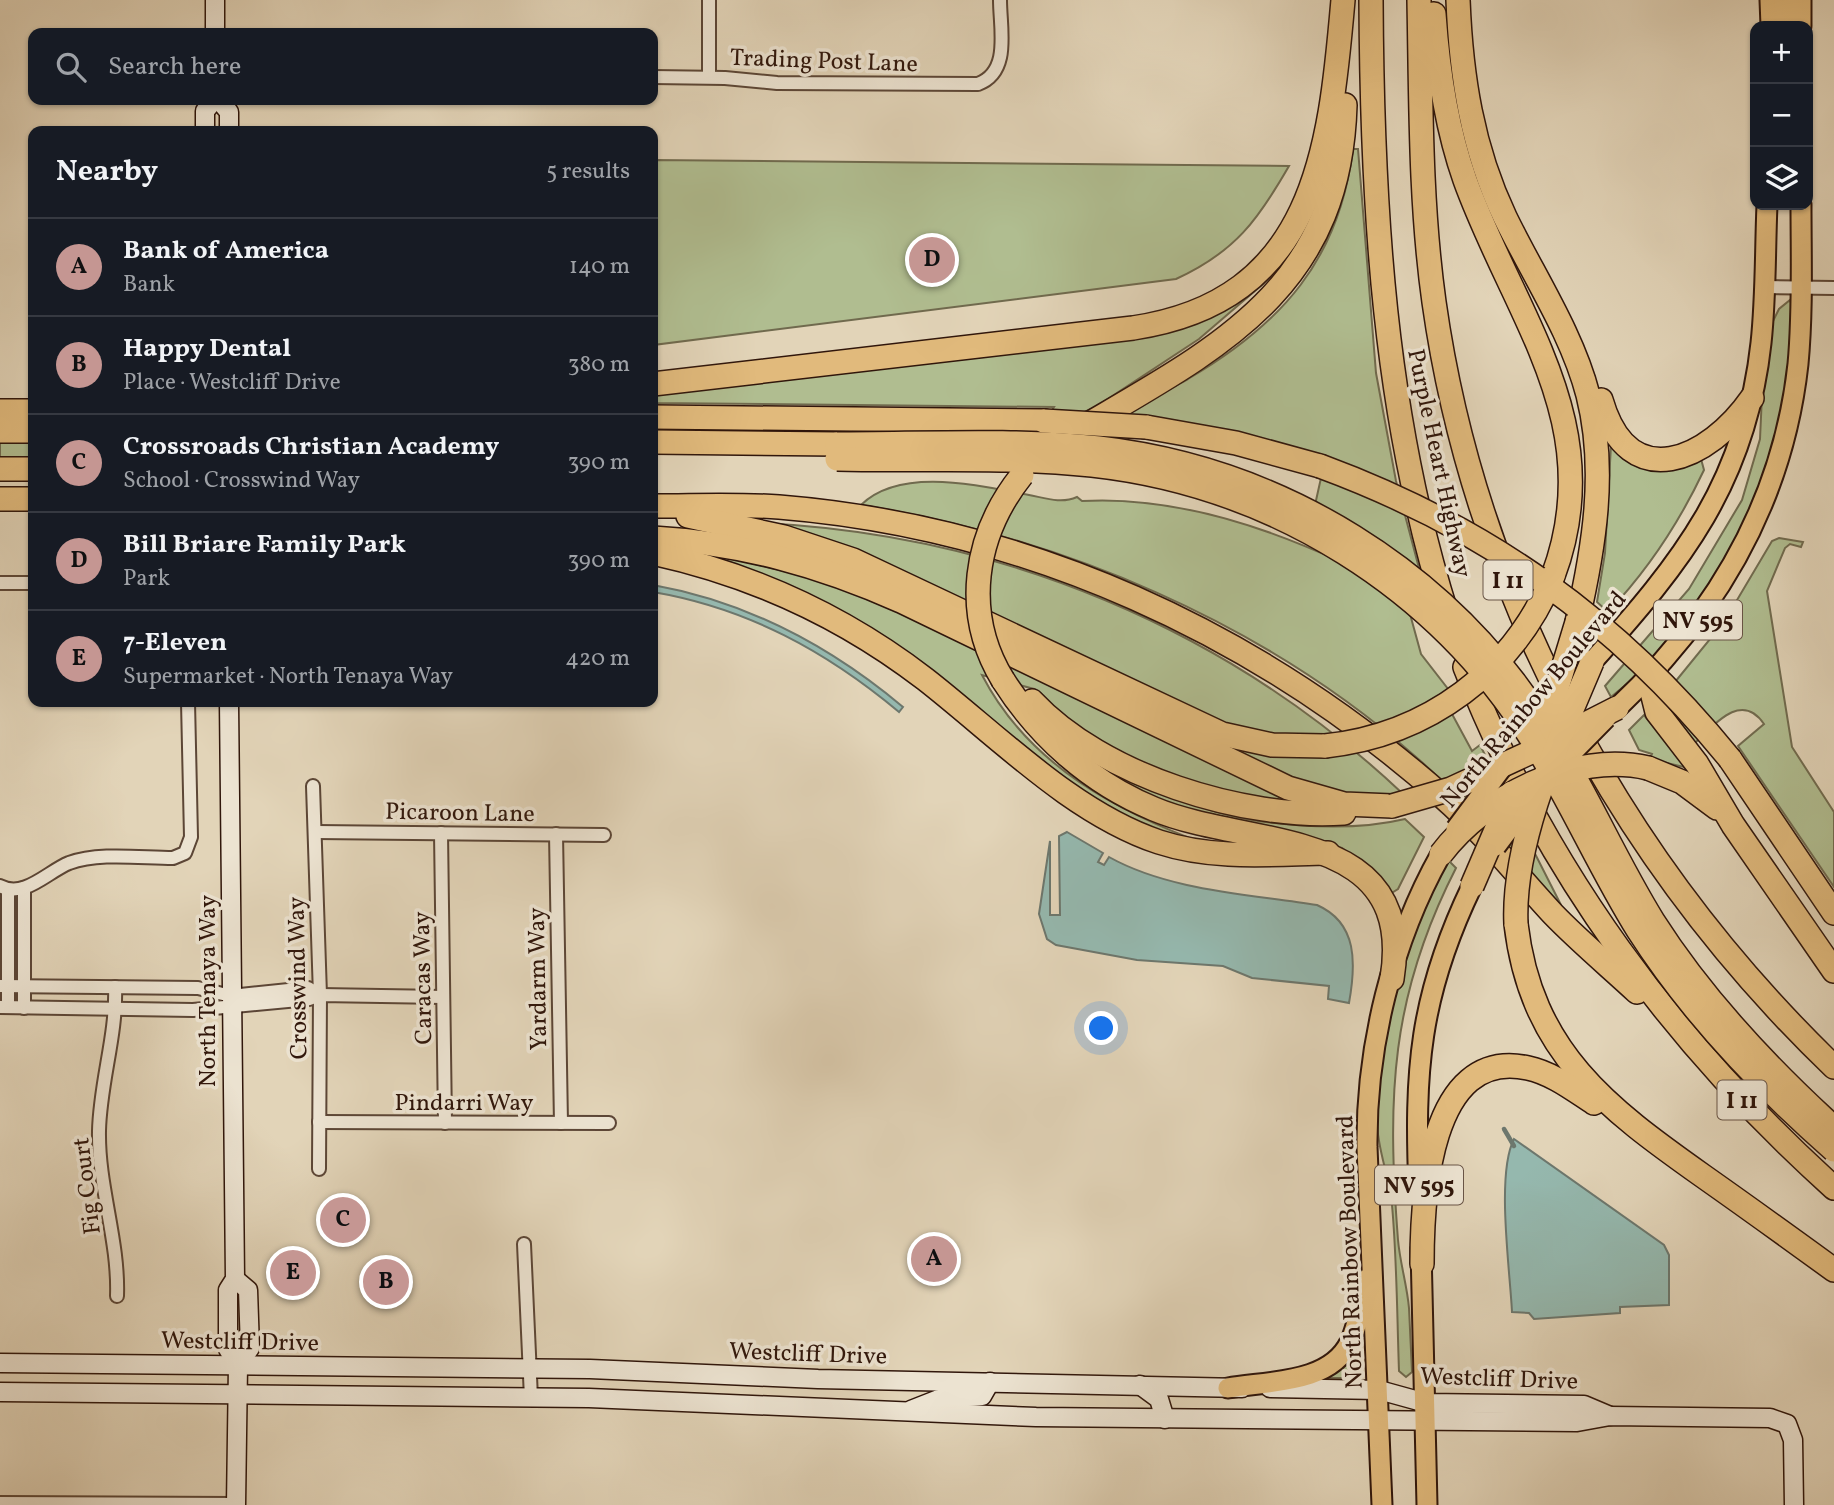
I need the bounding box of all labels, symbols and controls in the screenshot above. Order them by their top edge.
map controls [1750,21,1813,210]
button: + [1750,21,1813,84]
search box [28,28,658,105]
street label: Trading Post Lane [729,42,919,82]
icon: search [52,48,90,86]
text: Search here [108,49,241,85]
button: − [1750,84,1813,147]
button: layers [1750,147,1813,210]
text: Nearby [56,151,158,193]
text: 5 results [546,156,630,188]
text: Bank of America [123,233,329,269]
pin: D [909,234,955,286]
text: A [71,251,87,283]
text: 140 m [569,251,630,283]
text: Bank [123,269,175,301]
text: Happy Dental [123,331,291,367]
street label: Purple Heart Highway [1397,346,1479,581]
text: B [71,349,87,381]
text: 380 m [568,349,630,381]
text: Place · Westcliff Drive [123,367,341,399]
text: Crossroads Christian Academy [123,429,499,465]
text: C [72,447,86,479]
text: 390 m [567,447,630,479]
text: School · Crosswind Way [123,465,360,497]
text: Bill Briare Family Park [123,527,406,563]
text: D [71,545,87,577]
text: 390 m [567,545,630,577]
road number: I 11 [1484,560,1532,600]
text: Park [123,563,170,595]
street label: North Rainbow Boulevard [1433,584,1636,816]
road number: NV 595 [1654,600,1742,640]
text: 7-Eleven [123,625,227,661]
text: E [72,643,86,675]
text: 420 m [565,643,630,675]
text: Supermarket · North Tenaya Way [123,661,453,693]
street label: Picaroon Lane [385,796,535,832]
street label: North Tenaya Way [192,895,226,1087]
street label: Crosswind Way [281,896,317,1060]
street label: Yardarm Way [521,907,557,1051]
street label: Caracas Way [406,911,442,1045]
your location [1084,1011,1118,1045]
road number: I 11 [1718,1080,1766,1120]
street label: Pindarri Way [394,1087,534,1121]
street label: North Rainbow Boulevard [1329,1114,1373,1390]
street label: Fig Court [65,1135,111,1236]
road number: NV 595 [1375,1166,1463,1204]
pin: C [320,1194,366,1246]
pin: A [911,1233,957,1285]
pin: E [270,1247,316,1299]
pin: B [363,1256,409,1308]
street label: Westcliff Drive [161,1325,319,1361]
street label: Westcliff Drive [728,1335,888,1375]
street label: Westcliff Drive [1419,1360,1579,1400]

